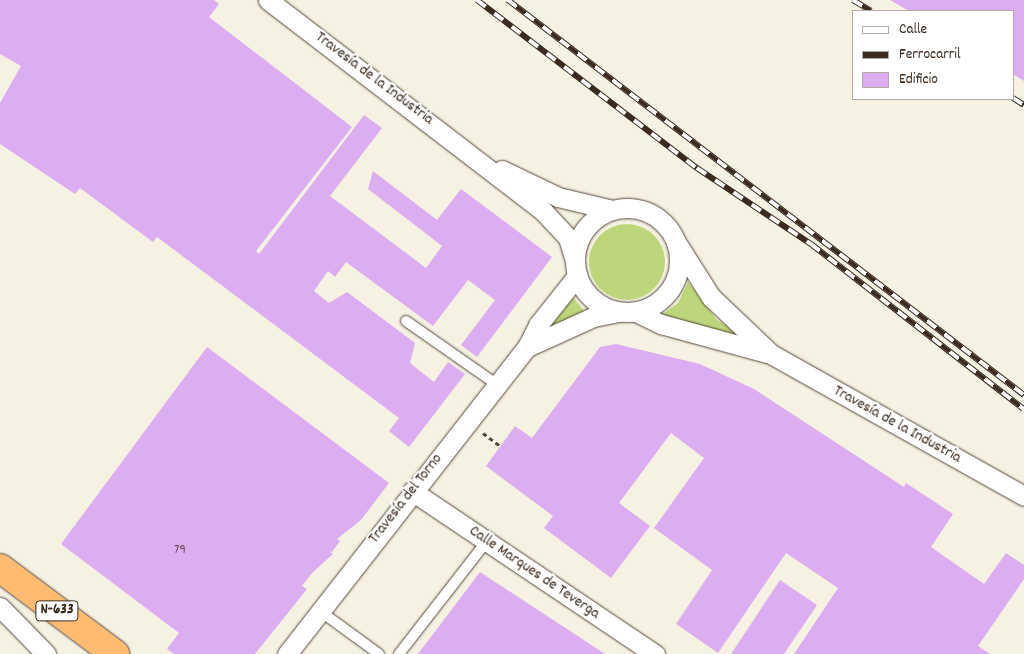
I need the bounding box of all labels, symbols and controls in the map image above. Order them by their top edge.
legend [852,10,1014,100]
text: Calle [899,19,927,41]
street label: Travesía de la Industria [311,28,437,130]
text: Ferrocarril [899,44,961,66]
text: Edificio [899,69,938,91]
street label: Travesía de la Industria [830,382,964,468]
street label: Travesía del Torno [365,450,447,548]
street label: Calle Marques de Teverga [465,522,603,624]
house number: 79 [174,542,186,558]
road number: N-633 [34,598,80,624]

